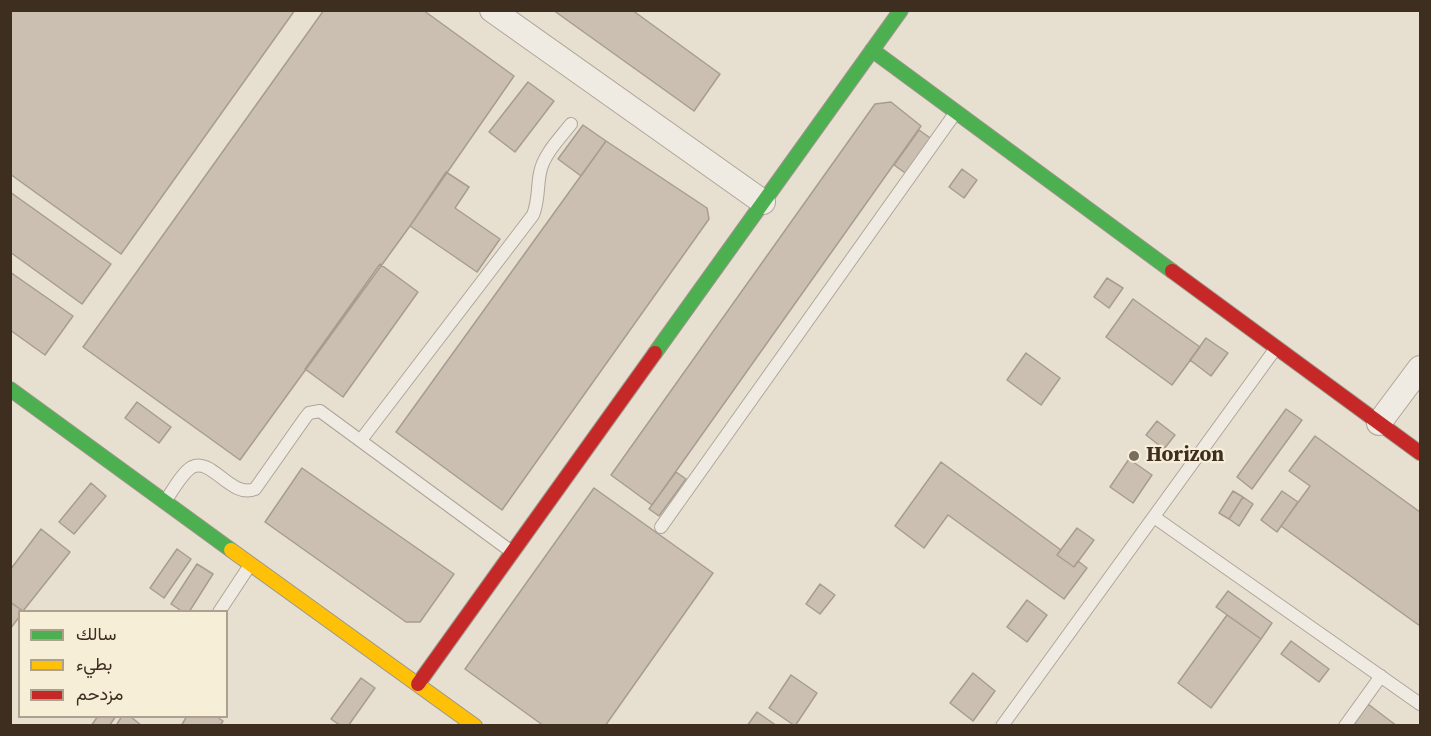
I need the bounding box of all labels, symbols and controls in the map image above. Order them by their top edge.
place label: Horizon [1146,443,1224,469]
marker: Horizon [1127,449,1141,463]
legend [18,610,228,718]
text: سالك [76,621,116,646]
text: بطيء [76,651,112,676]
text: مزدحم [76,681,123,706]

